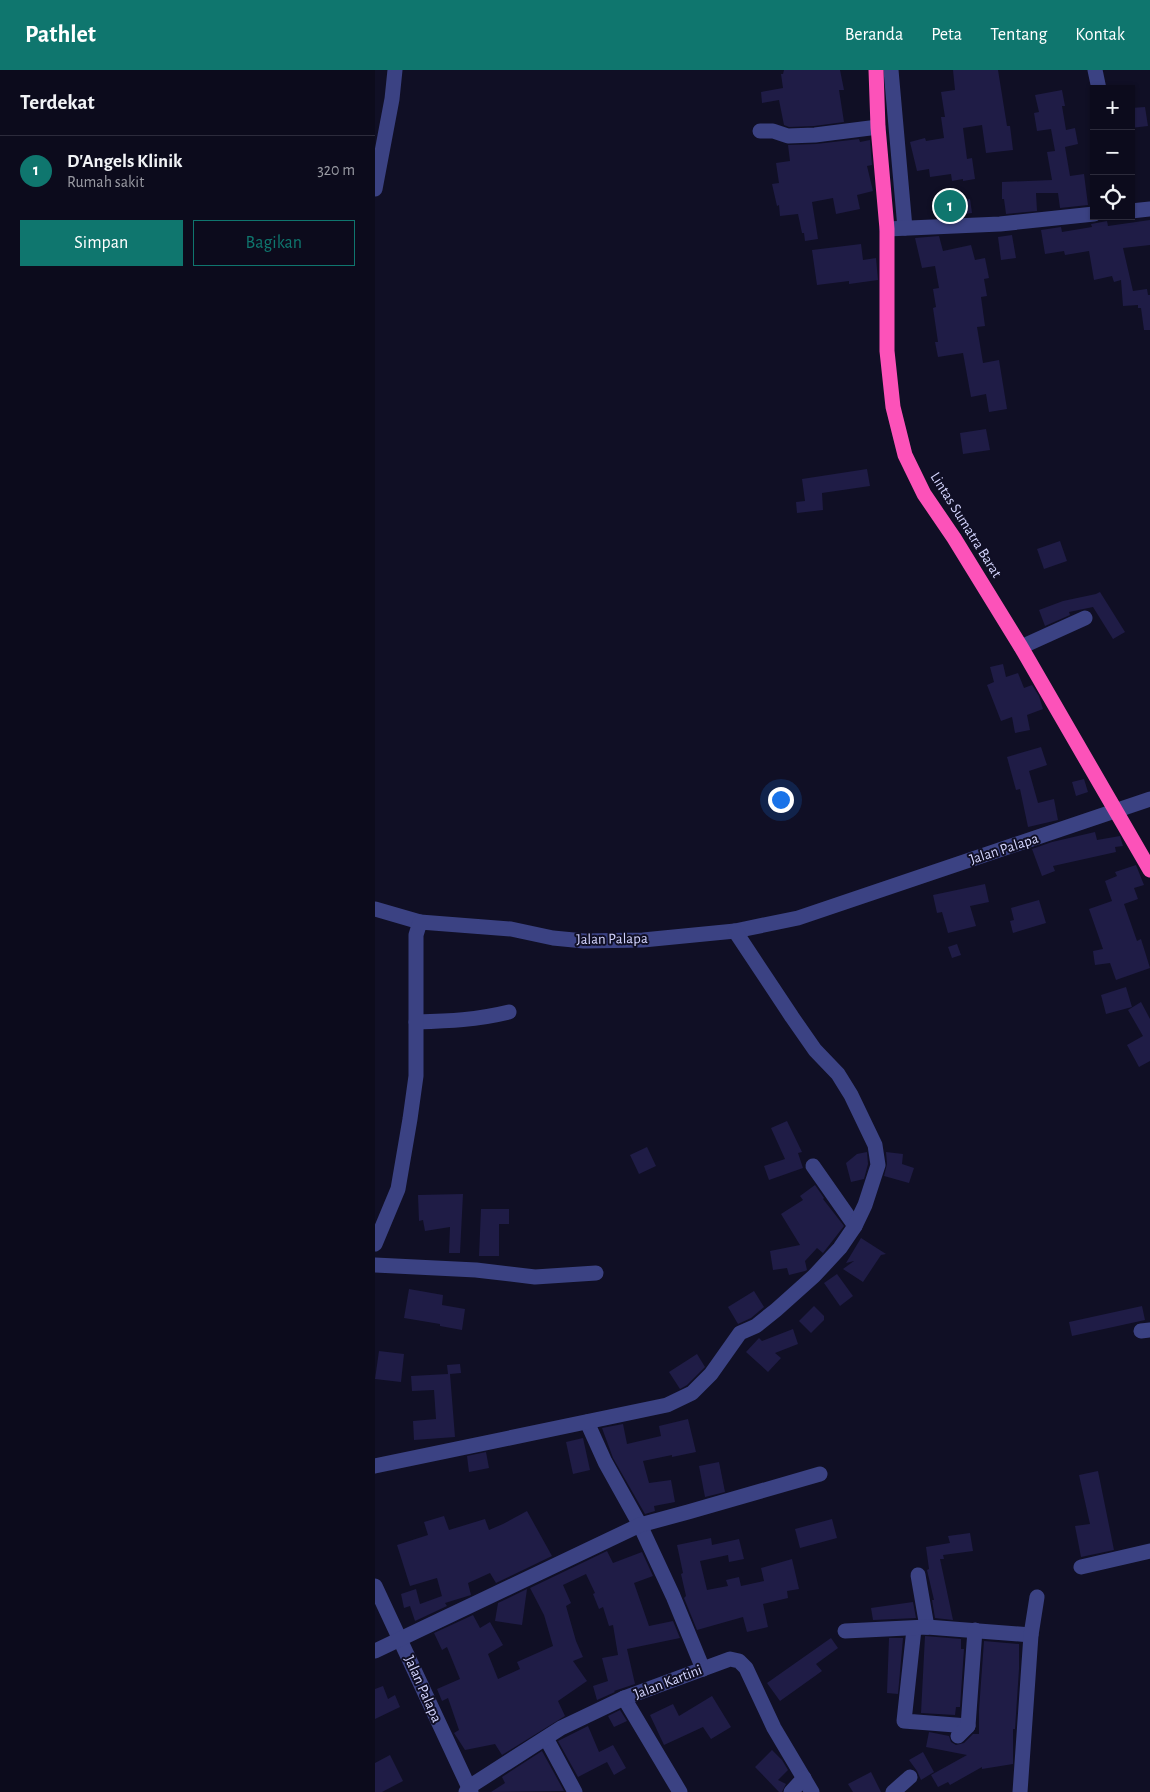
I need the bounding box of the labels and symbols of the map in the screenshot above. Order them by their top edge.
pin: 1 [934,187,966,225]
street label: Lintas Sumatra Barat [928,470,1005,580]
your location [768,787,794,813]
street label: Jalan Palapa [968,831,1040,867]
street label: Jalan Palapa [576,931,648,947]
street label: Jalan Palapa [402,1653,444,1725]
street label: Jalan Kartini [632,1662,704,1702]

